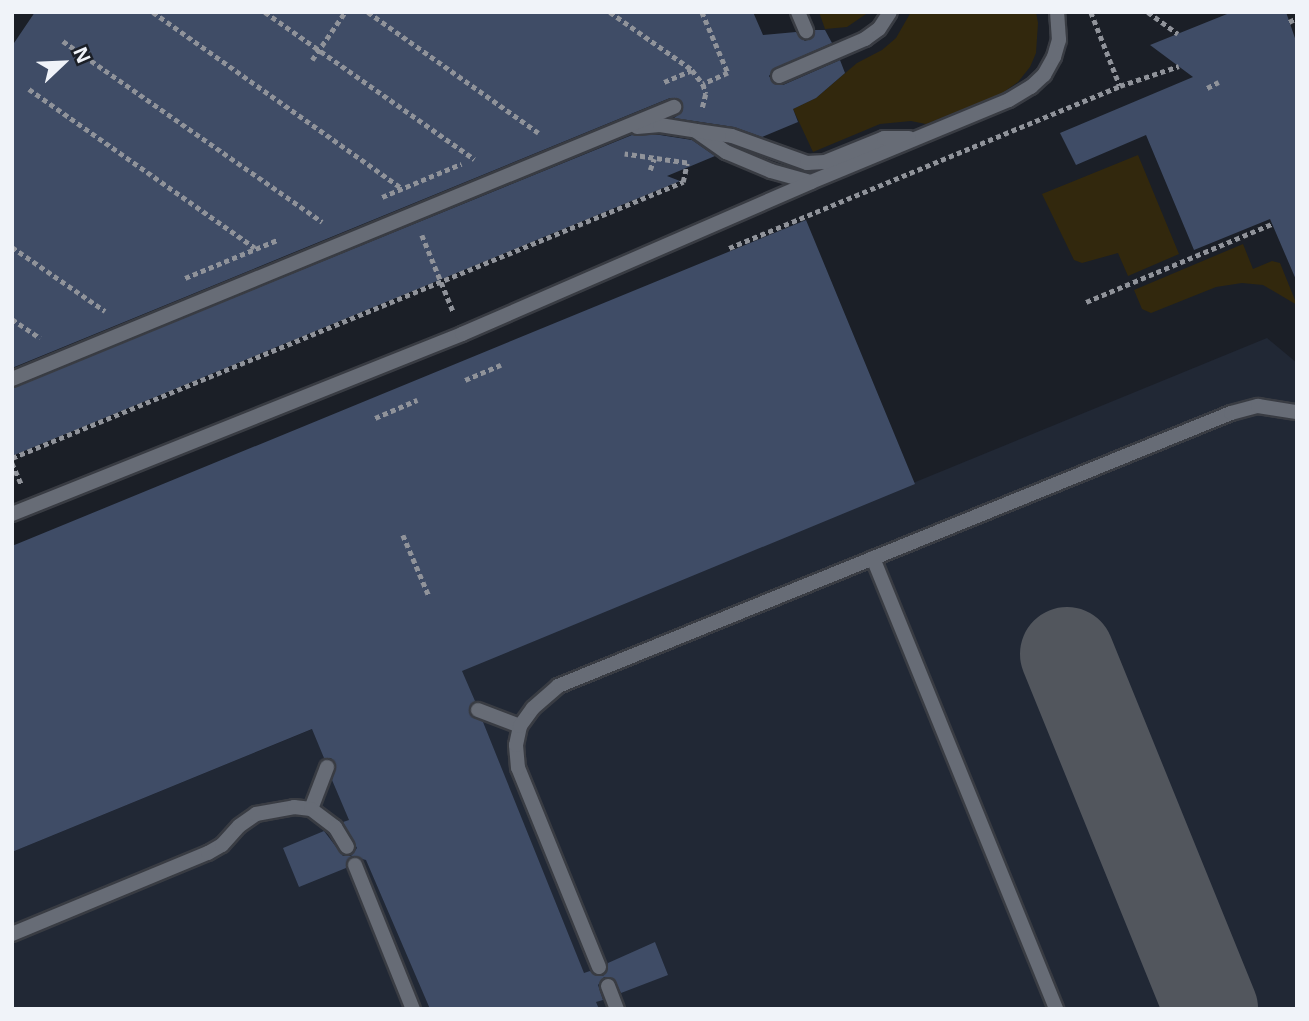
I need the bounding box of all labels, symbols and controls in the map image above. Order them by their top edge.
north arrow [28,28,98,98]
text: N [67,43,97,67]

